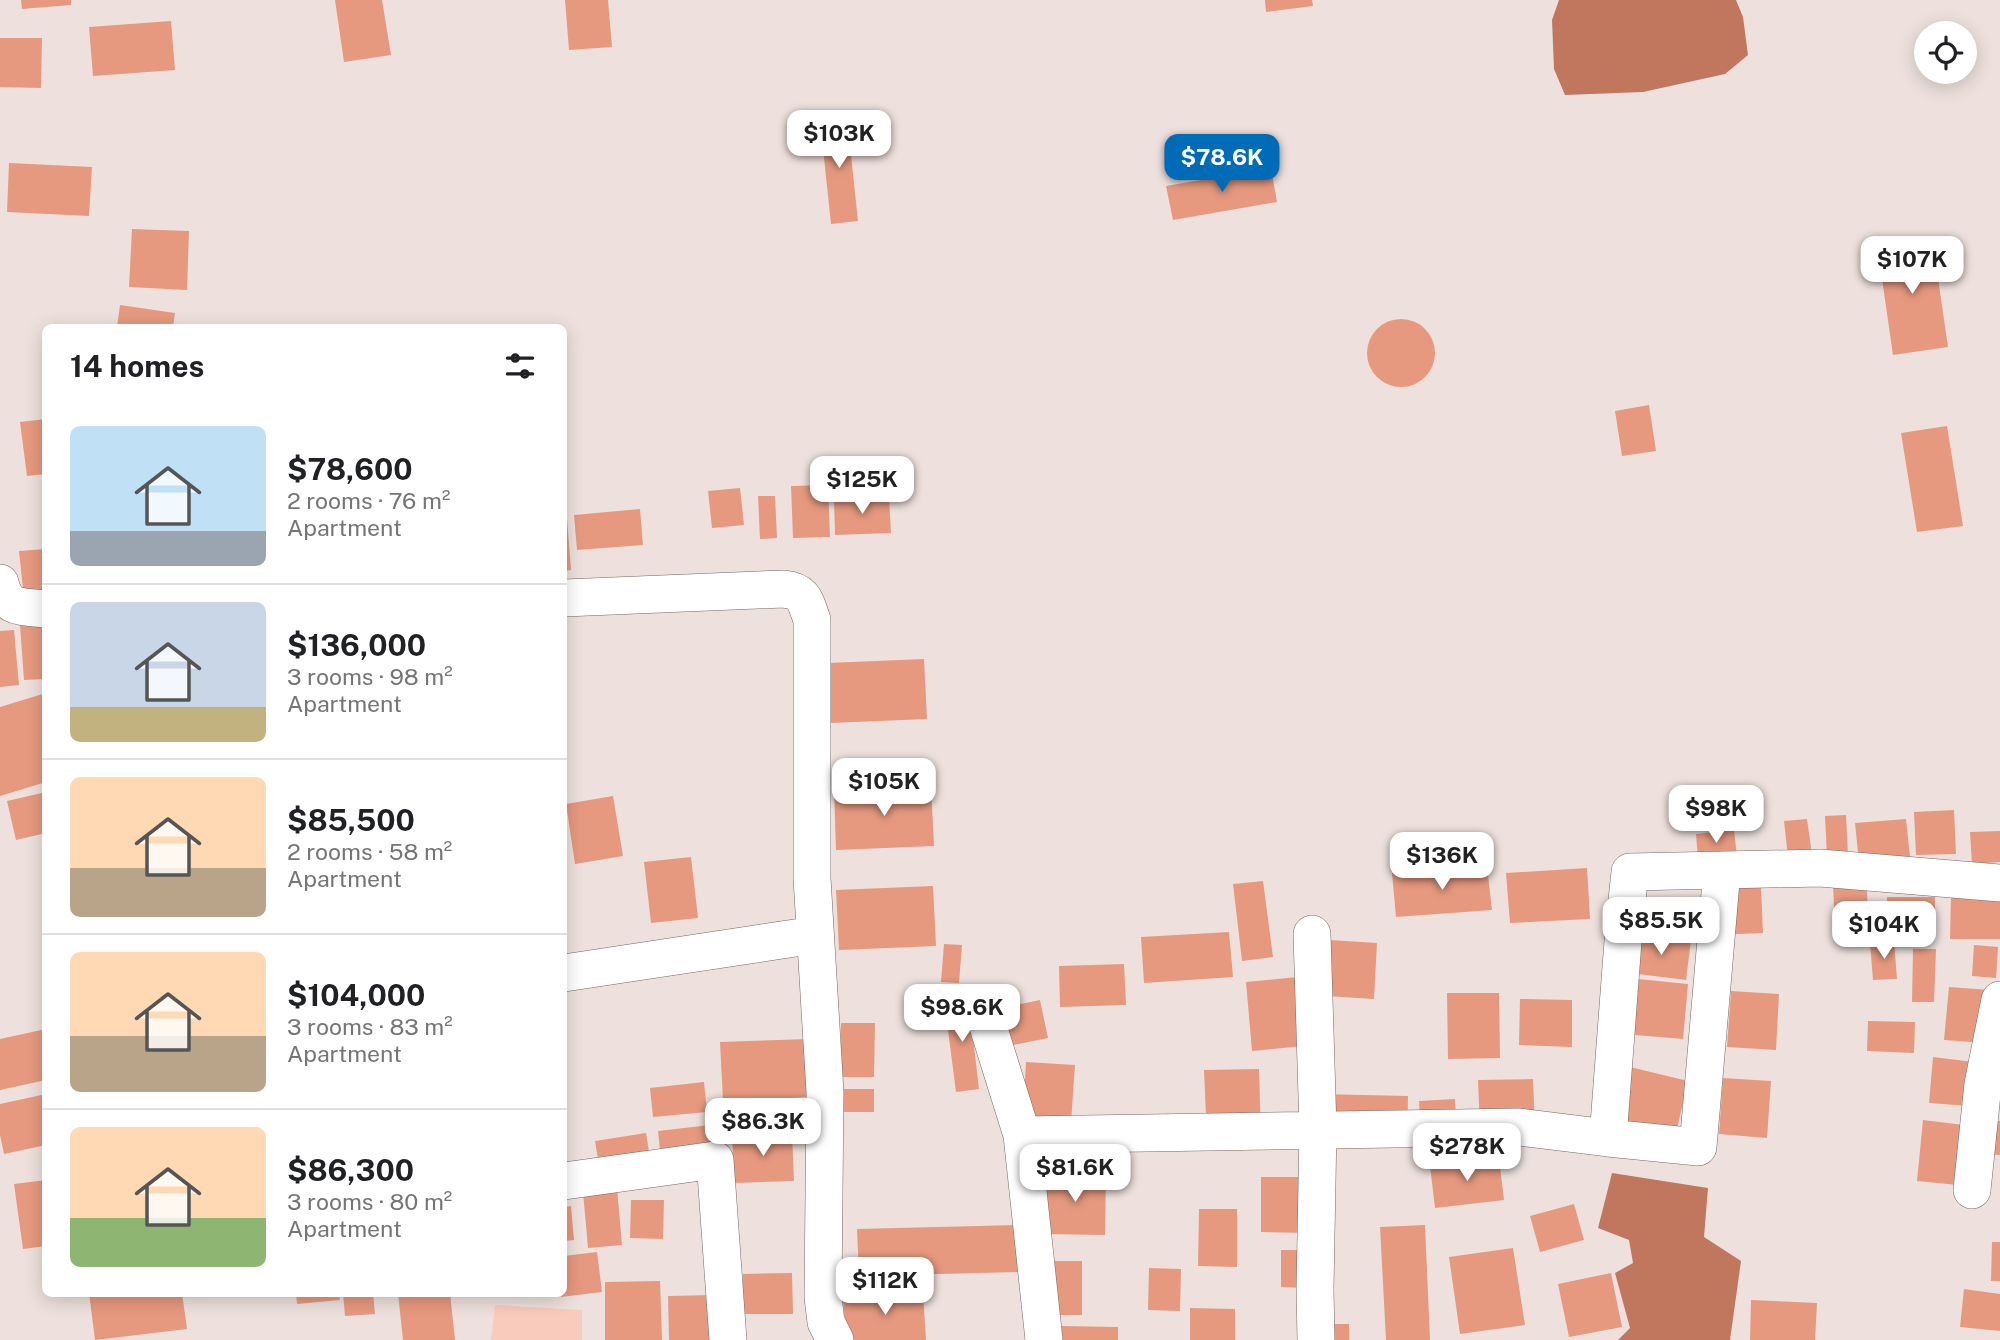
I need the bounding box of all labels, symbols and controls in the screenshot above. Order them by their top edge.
map controls [1914,21,1977,84]
button: locate [1914,21,1977,84]
pin: $103K [790,110,888,170]
text: $103K [803,119,875,146]
pin: $78.6K [1165,134,1279,194]
text: $78.6K [1180,143,1264,170]
pin: $107K [1863,236,1961,296]
text: $107K [1877,245,1947,272]
icon: filters [501,347,539,385]
text: 14 homes [70,348,204,384]
text: $78,600 [287,451,413,487]
icon: home [126,454,210,538]
pin: $125K [813,456,911,516]
text: $125K [826,465,898,492]
text: 2 rooms · 76 m² [287,487,450,514]
text: Apartment [287,514,402,541]
text: $136,000 [287,627,426,663]
icon: home [126,630,210,714]
text: 3 rooms · 98 m² [287,663,453,690]
text: Apartment [287,690,402,717]
pin: $105K [835,758,933,818]
text: $105K [848,767,920,794]
pin: $98K [1675,786,1757,845]
text: $98K [1685,794,1747,821]
text: $85,500 [287,802,415,838]
icon: home [126,805,210,889]
pin: $136K [1393,832,1491,892]
text: 2 rooms · 58 m² [287,838,452,865]
text: $136K [1406,841,1478,868]
text: Apartment [287,865,402,892]
pin: $85.5K [1604,898,1718,957]
pin: $104K [1835,902,1933,961]
text: $85.5K [1619,906,1703,933]
text: $104K [1848,910,1920,937]
text: $104,000 [287,977,425,1013]
icon: home [126,980,210,1064]
pin: $98.6K [905,984,1019,1044]
text: $98.6K [920,993,1004,1020]
text: 3 rooms · 83 m² [287,1013,453,1040]
text: Apartment [287,1040,402,1067]
pin: $86.3K [706,1098,820,1158]
text: $86.3K [721,1107,805,1134]
pin: $278K [1418,1124,1516,1183]
text: $278K [1429,1132,1505,1159]
pin: $81.6K [1018,1144,1132,1204]
text: $86,300 [287,1152,414,1188]
text: $81.6K [1036,1153,1114,1180]
icon: home [126,1155,210,1239]
text: 3 rooms · 80 m² [287,1188,452,1215]
text: Apartment [287,1215,402,1242]
pin: $112K [836,1258,934,1317]
text: $112K [852,1266,918,1293]

